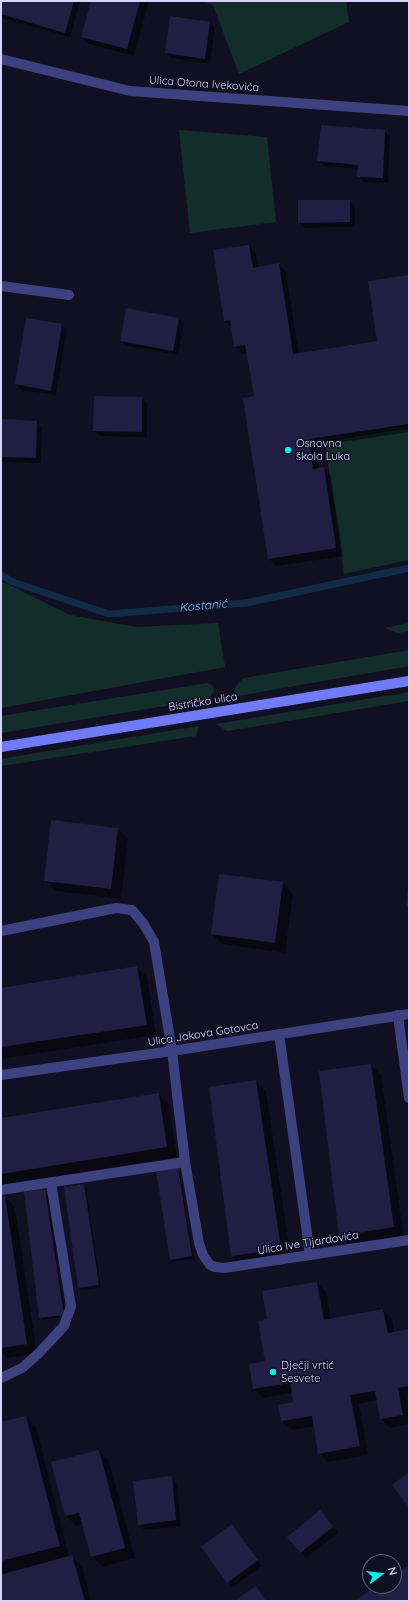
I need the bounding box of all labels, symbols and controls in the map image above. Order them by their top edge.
street label: Ulica Otona Ivekovića [148,74,260,94]
place label: Osnovna škola Luka [296,437,350,463]
marker: Osnovna škola Luka [283,445,293,455]
water label: Kostanić [179,597,227,615]
street label: Bistrička ulica [168,690,238,714]
street label: Ulica Jakova Gotovca [147,1019,259,1049]
street label: Ulica Ive Tijardovića [256,1228,360,1258]
place label: Dječji vrtić Sesvete [281,1359,334,1385]
marker: Dječji vrtić Sesvete [268,1367,278,1377]
north arrow [362,1554,402,1594]
text: N [385,1565,400,1577]

